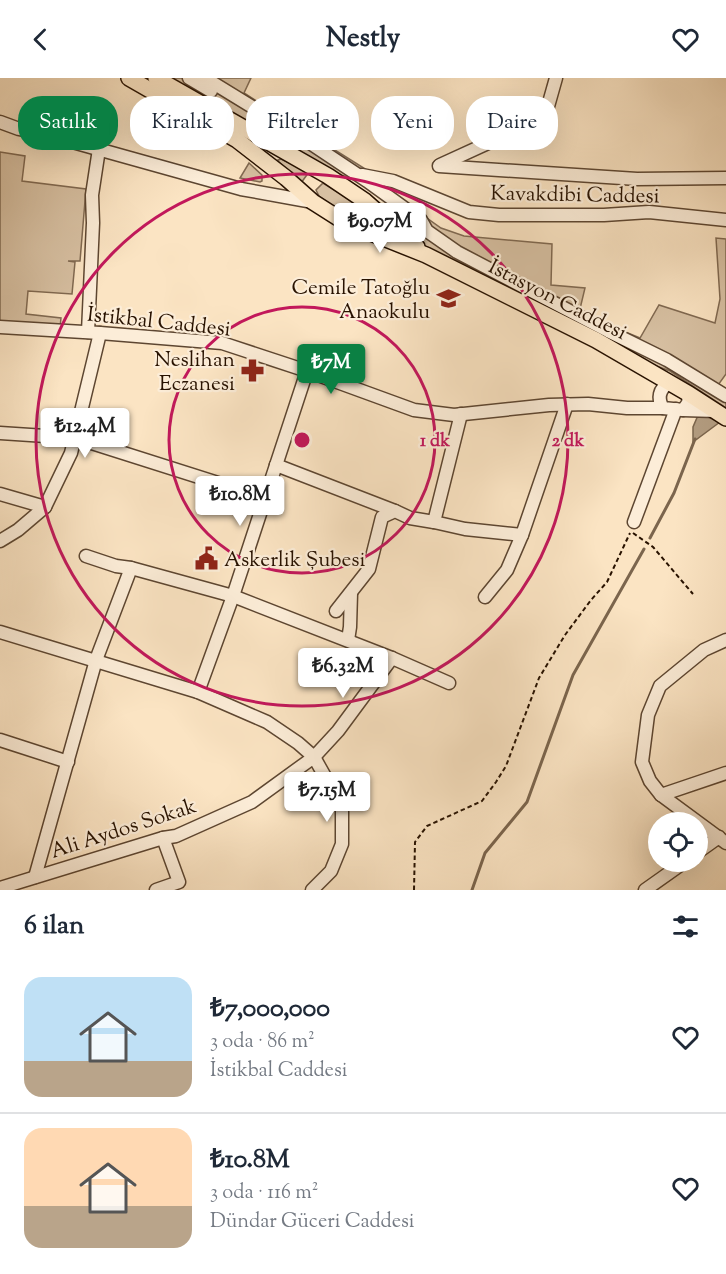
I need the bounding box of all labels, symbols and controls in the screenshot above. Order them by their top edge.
text: Nestly [326,20,400,59]
icon: back [24,23,57,56]
icon: heart [669,23,702,56]
chip: Satılık [18,96,118,150]
chip: Kiralık [130,96,234,150]
chip: Filtreler [246,96,359,150]
chip: Yeni [371,96,454,150]
chip: Daire [466,96,558,150]
street label: Kavakdibi Caddesi [490,180,660,212]
pin: ₺9.07M [331,203,429,254]
text: ₺9.07M [348,208,412,237]
street label: İstasyon Caddesi [483,253,632,349]
place label: Cemile Tatoğlu Anaokulu [292,274,430,328]
school or university icon: Cemile Tatoğlu Anaokulu [435,286,461,312]
street label: İstikbal Caddesi [85,301,232,345]
pin: ₺7M [302,344,360,395]
place label: Neslihan Eczanesi [154,346,235,400]
text: ₺7M [311,349,351,378]
pharmacy icon: Neslihan Eczanesi [240,358,266,384]
pin: ₺12.4M [36,408,134,459]
text: ₺12.4M [54,413,116,442]
text: 1 dk [420,429,450,455]
text: 2 dk [552,429,584,455]
centre of rings [292,430,312,450]
pin: ₺10.8M [191,476,289,527]
text: ₺10.8M [209,481,271,510]
public building icon: Askerlik Şubesi [193,546,219,572]
place label: Askerlik Şubesi [224,546,366,576]
pin: ₺6.32M [294,648,392,699]
text: ₺6.32M [312,653,374,682]
pin: ₺7.15M [278,772,376,823]
text: ₺7.15M [298,777,356,806]
street label: Ali Aydos Sokak [47,792,201,868]
map controls [648,812,708,872]
button: locate [648,812,708,872]
text: 6 ilan [24,908,84,945]
icon: filters [669,910,702,943]
text: ₺7,000,000 [210,991,330,1028]
icon: home [72,1001,144,1073]
icon: heart [669,1021,702,1054]
text: 3 oda · 86 m² [210,1028,315,1057]
text: İstikbal Caddesi [210,1057,347,1086]
text: ₺10.8M [210,1142,290,1179]
icon: home [72,1152,144,1224]
icon: heart [669,1172,702,1205]
text: 3 oda · 116 m² [210,1179,318,1208]
text: Dündar Güceri Caddesi [210,1208,415,1237]

